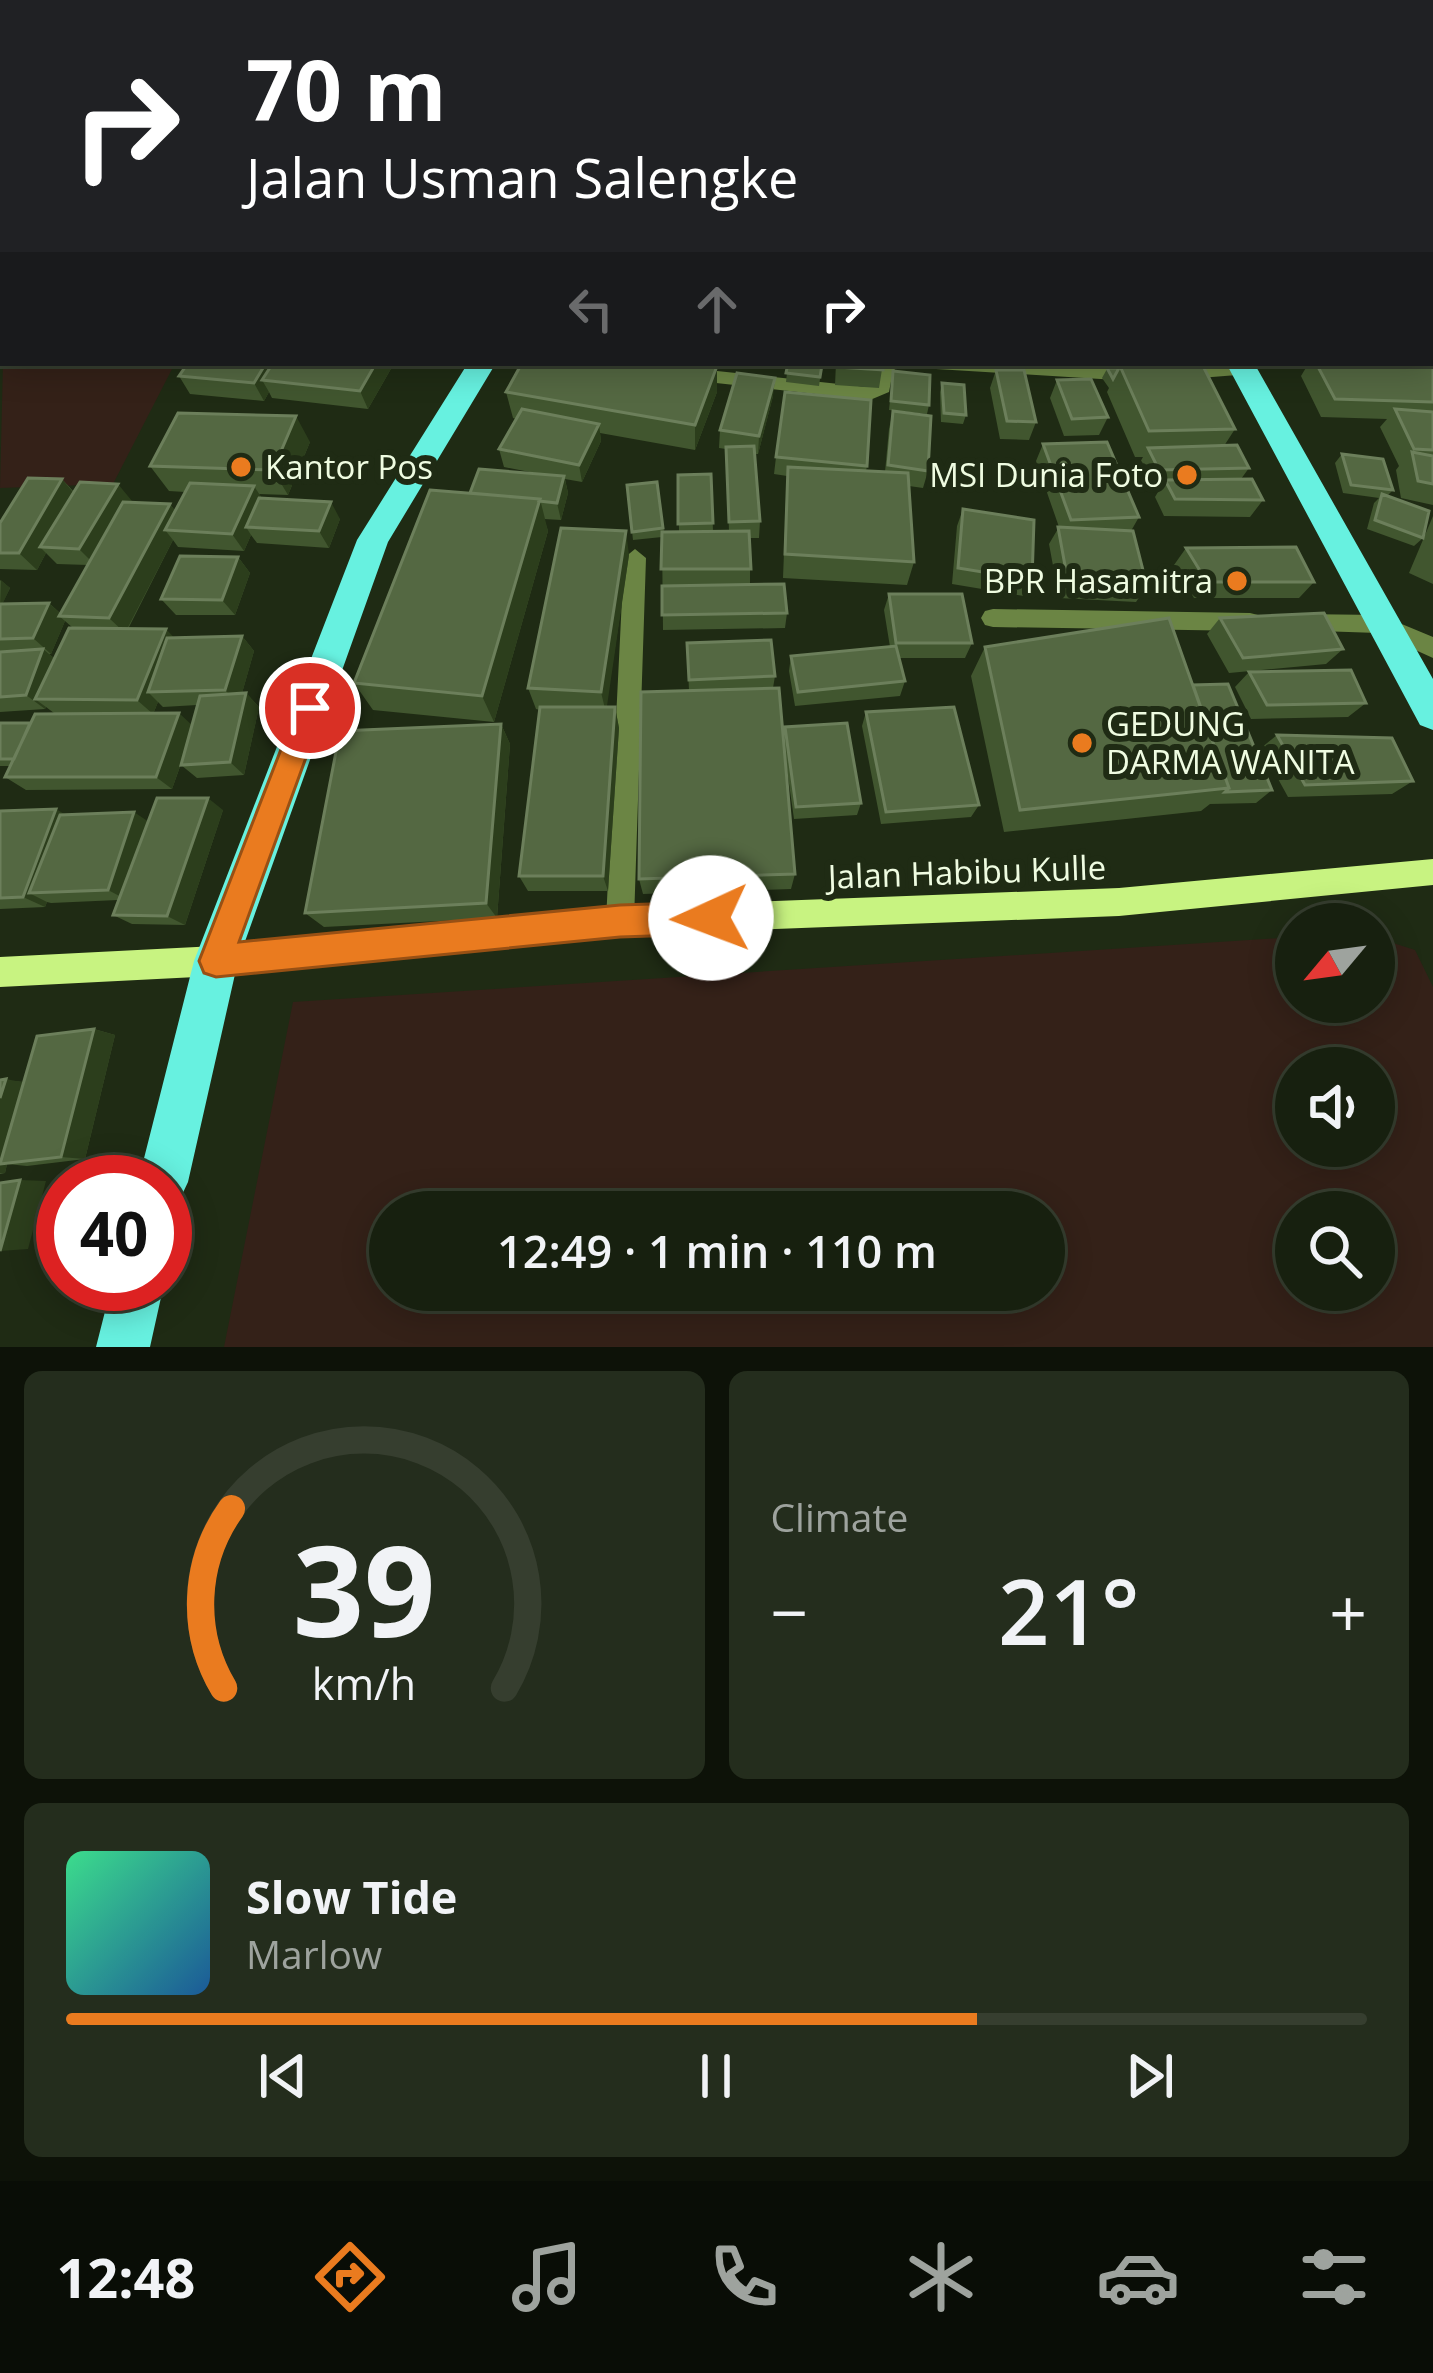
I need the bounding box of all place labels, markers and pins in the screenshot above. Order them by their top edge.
place label: Kantor Pos [265,444,433,489]
place label: MSI Dunia Foto [929,452,1163,497]
marker: Kantor Pos [228,454,254,480]
marker: MSI Dunia Foto [1174,462,1200,488]
place label: BPR Hasamitra [984,558,1213,603]
marker: BPR Hasamitra [1224,568,1250,594]
pin [259,657,361,759]
place label: GEDUNG DARMA WANITA [1106,701,1355,784]
marker: GEDUNG DARMA WANITA [1069,730,1095,756]

